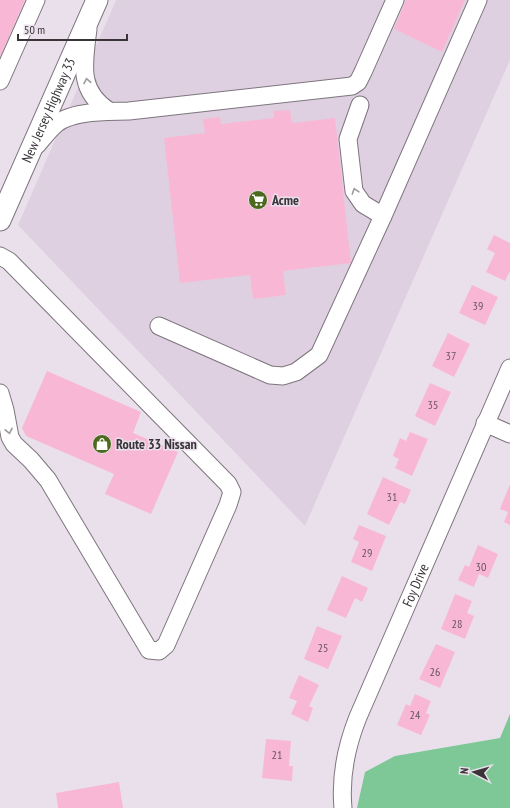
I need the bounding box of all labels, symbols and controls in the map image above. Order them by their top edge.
scale bar [18,16,127,42]
text: 50 m [24,22,45,37]
street label: New Jersey Highway 33 [17,55,79,165]
one-way arrow [83,78,92,85]
one-way arrow [351,188,360,195]
supermarket icon: Acme [247,189,269,211]
place label: Acme [271,191,299,209]
house number: 39 [473,298,483,313]
house number: 37 [446,348,456,363]
house number: 35 [428,397,438,412]
one-way arrow [4,428,12,434]
shop icon: Route 33 Nissan [91,433,113,455]
place label: Route 33 Nissan [116,435,197,453]
house number: 31 [387,489,397,504]
house number: 29 [362,545,372,560]
house number: 30 [476,559,486,574]
street label: Foy Drive [398,561,433,609]
house number: 28 [452,616,462,631]
house number: 25 [318,640,328,655]
house number: 26 [430,664,440,679]
house number: 24 [410,707,421,722]
house number: 21 [272,747,282,762]
north arrow [454,752,494,792]
text: N [457,767,471,775]

